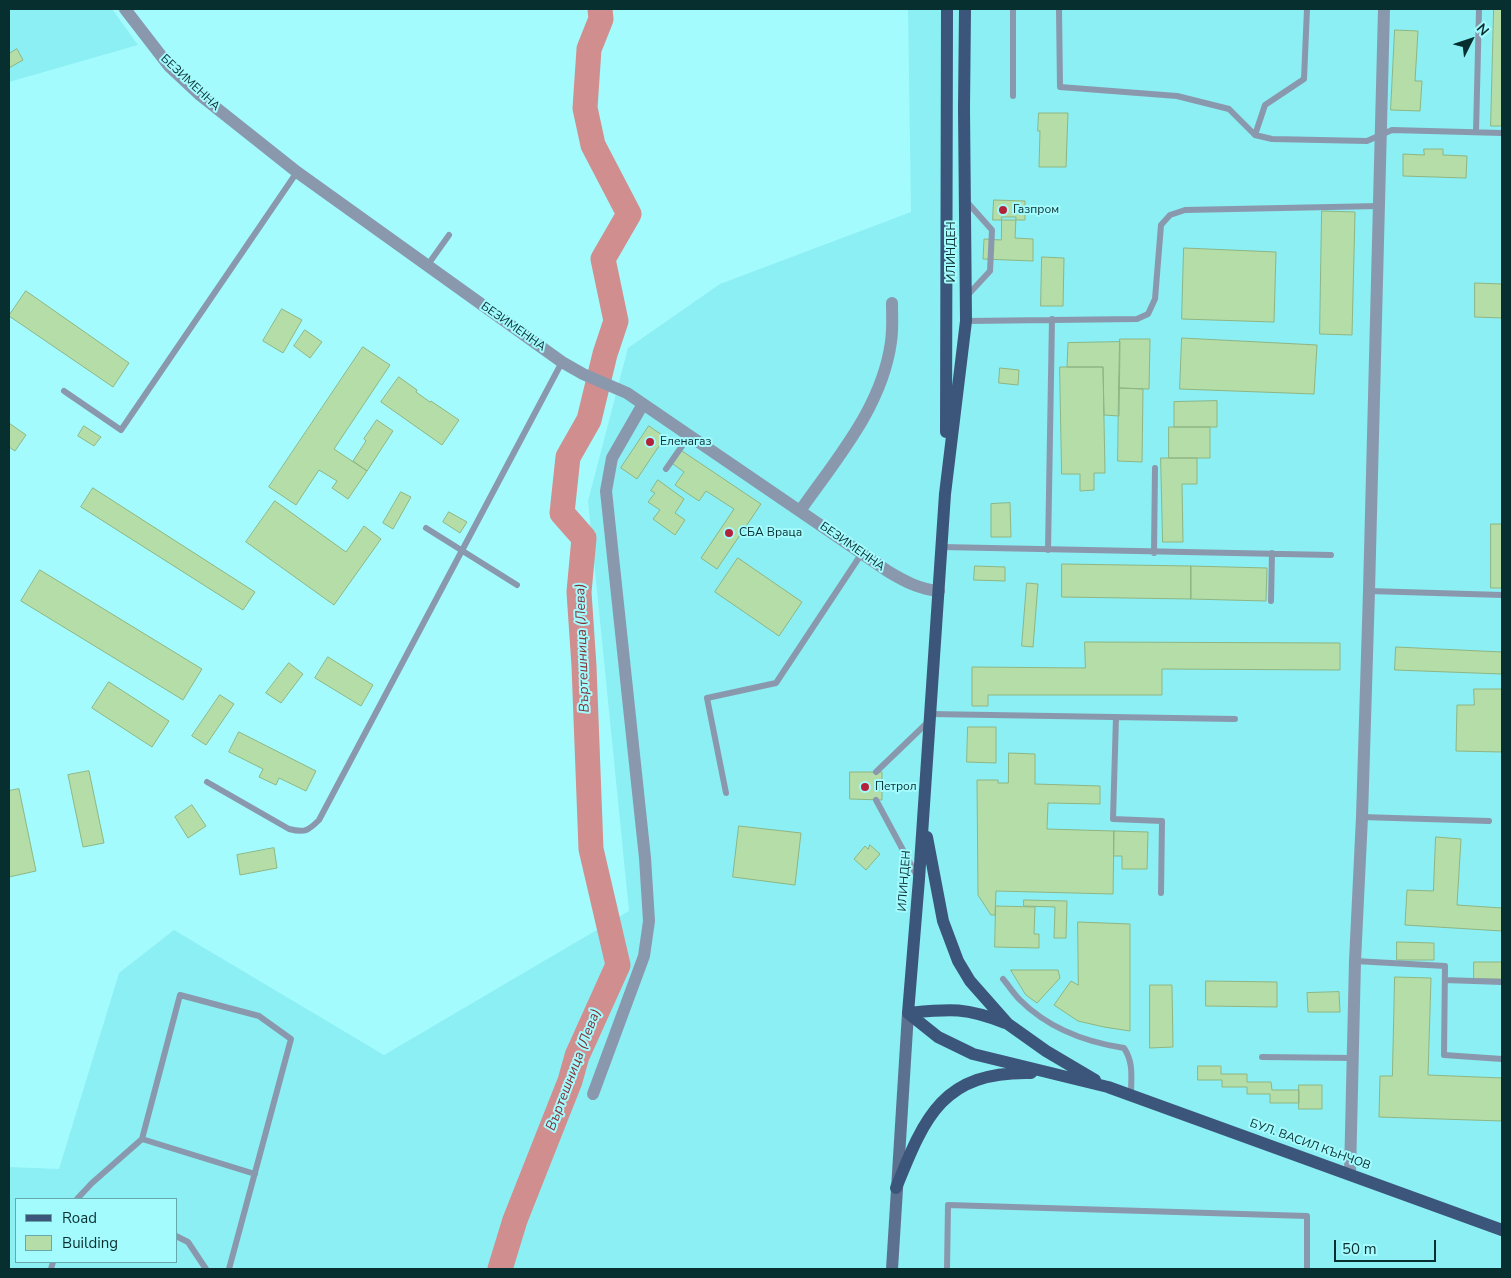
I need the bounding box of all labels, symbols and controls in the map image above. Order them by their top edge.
north arrow [1446,15,1496,65]
text: N [1472,20,1493,40]
street label: БЕЗИМЕННА [157,52,223,114]
place label: Газпром [1013,203,1059,217]
marker: Газпром [997,204,1009,216]
street label: ИЛИНДЕН [945,221,959,283]
street label: БЕЗИМЕННА [478,299,548,355]
place label: Еленагаз [660,435,712,449]
marker: Еленагаз [644,436,656,448]
street label: БЕЗИМЕННА [817,519,887,575]
place label: СБА Враца [739,526,802,540]
marker: СБА Враца [723,527,735,539]
water label: Въртешница (Лева) [572,583,594,713]
place label: Петрол [875,780,917,794]
marker: Петрол [859,781,871,793]
street label: ИЛИНДЕН [896,850,914,912]
water label: Въртешница (Лева) [543,1007,605,1133]
street label: БУЛ. ВАСИЛ КЪНЧОВ [1248,1116,1372,1174]
legend [15,1198,178,1263]
text: Road [62,1208,97,1228]
scale bar [1336,1230,1438,1262]
text: Building [62,1233,118,1253]
text: 50 m [1342,1239,1377,1259]

